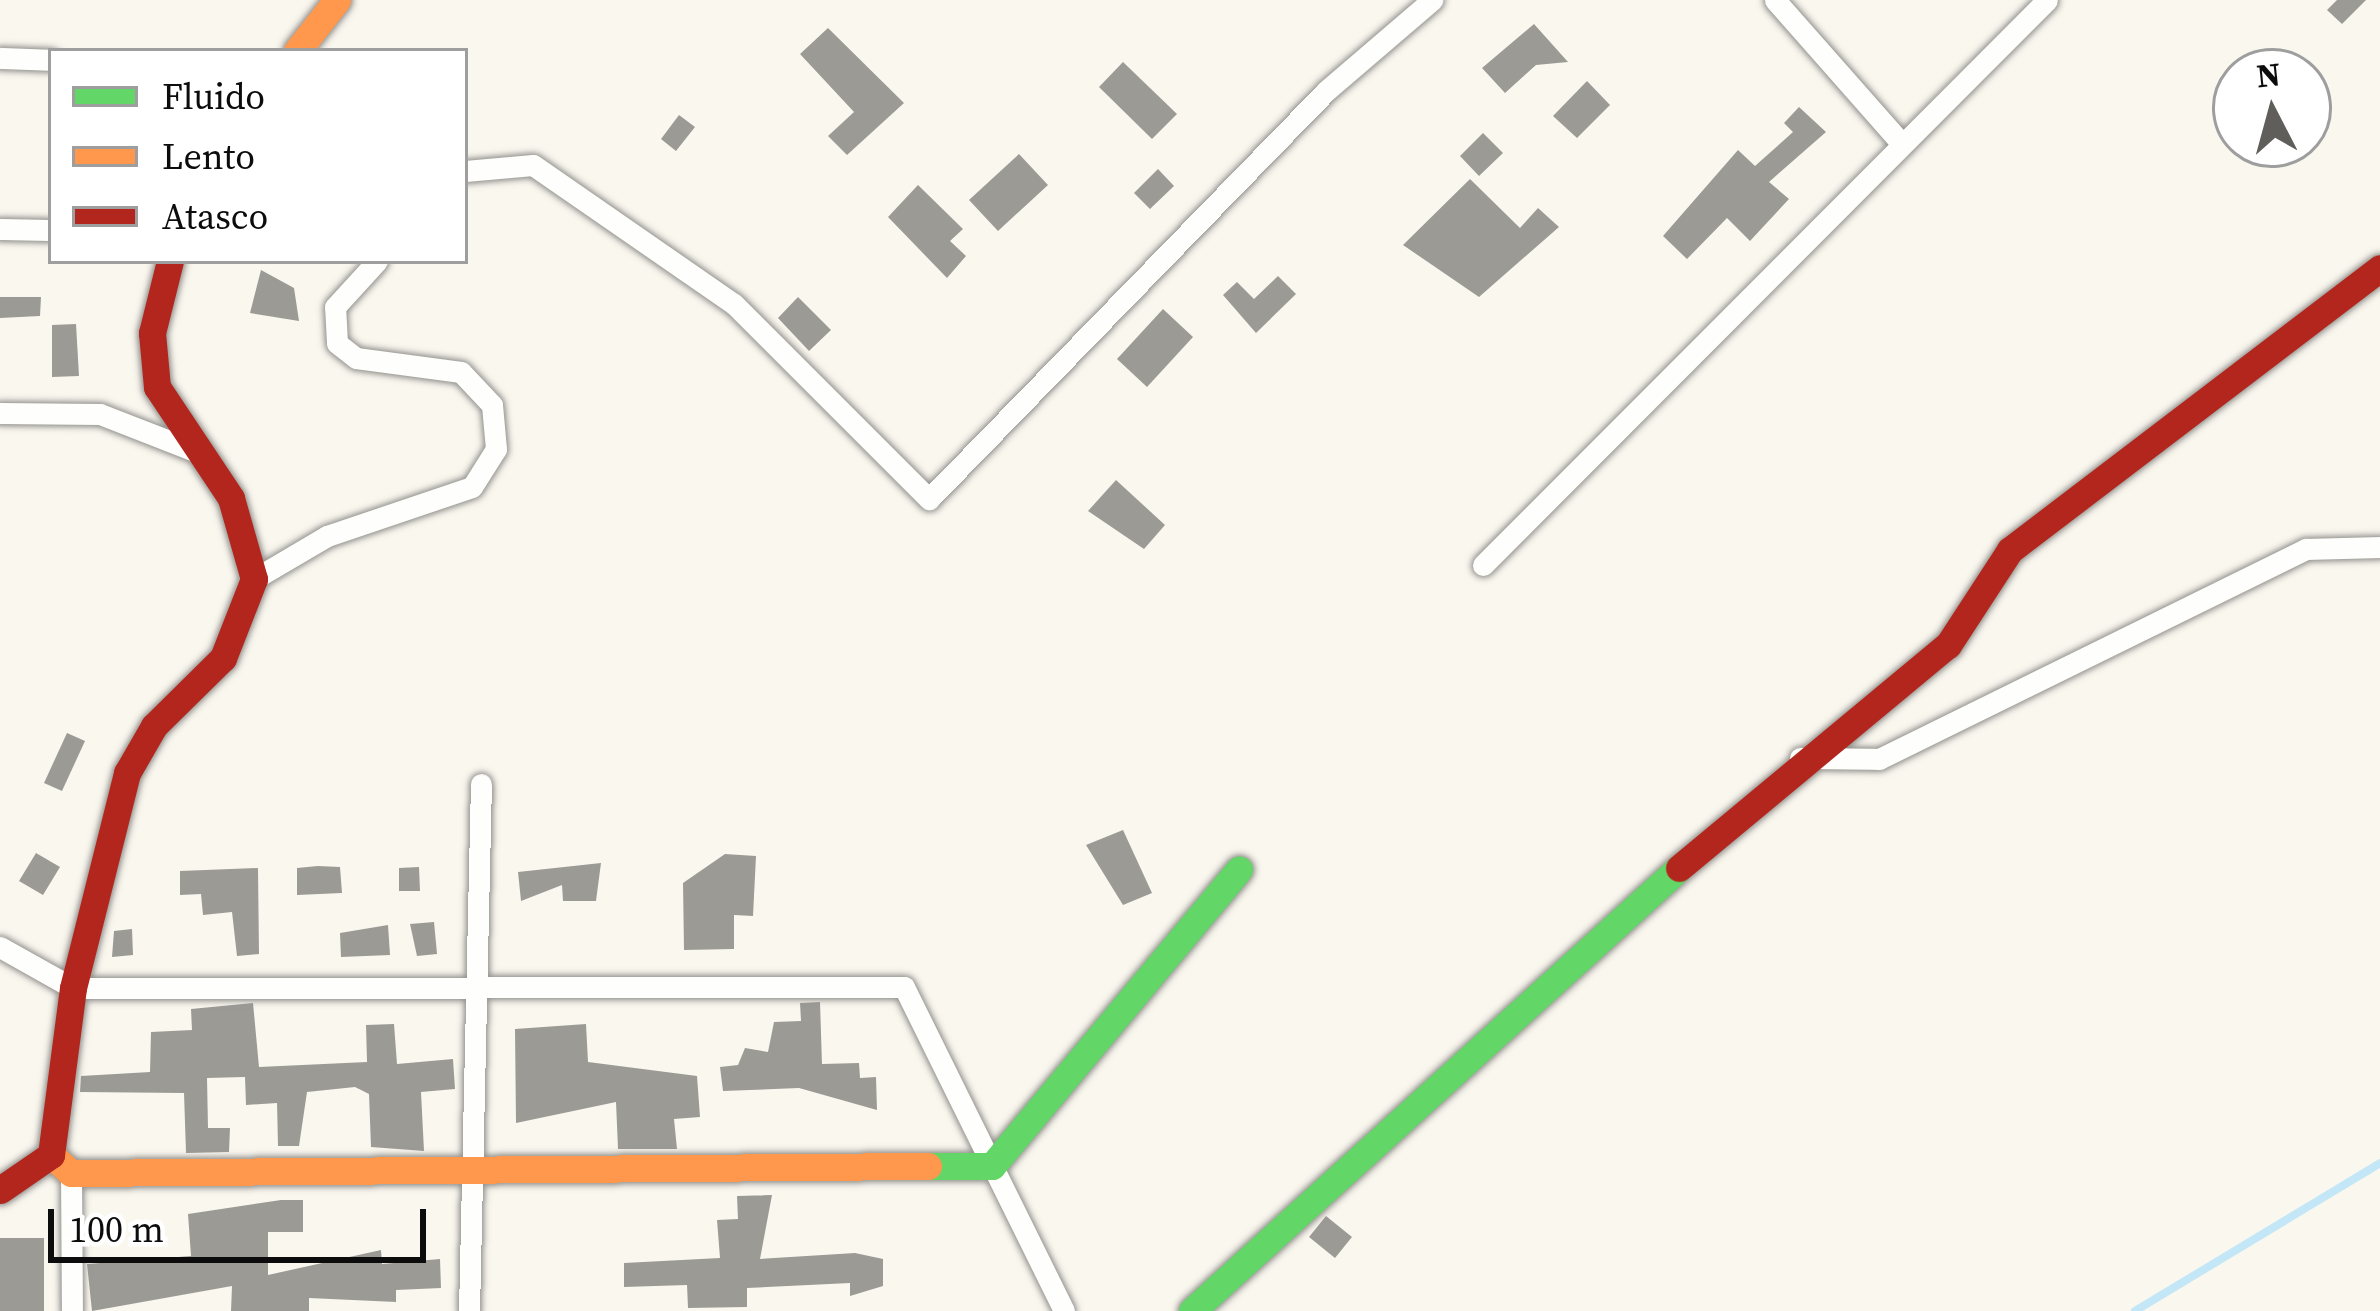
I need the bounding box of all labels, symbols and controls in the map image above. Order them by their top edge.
legend [48,48,468,264]
north arrow [2212,48,2332,168]
text: N [2254,51,2283,98]
text: Fluido [162,72,265,121]
text: Lento [162,132,255,181]
text: Atasco [162,192,268,241]
scale bar [54,1185,432,1259]
text: 100 m [69,1205,164,1254]

